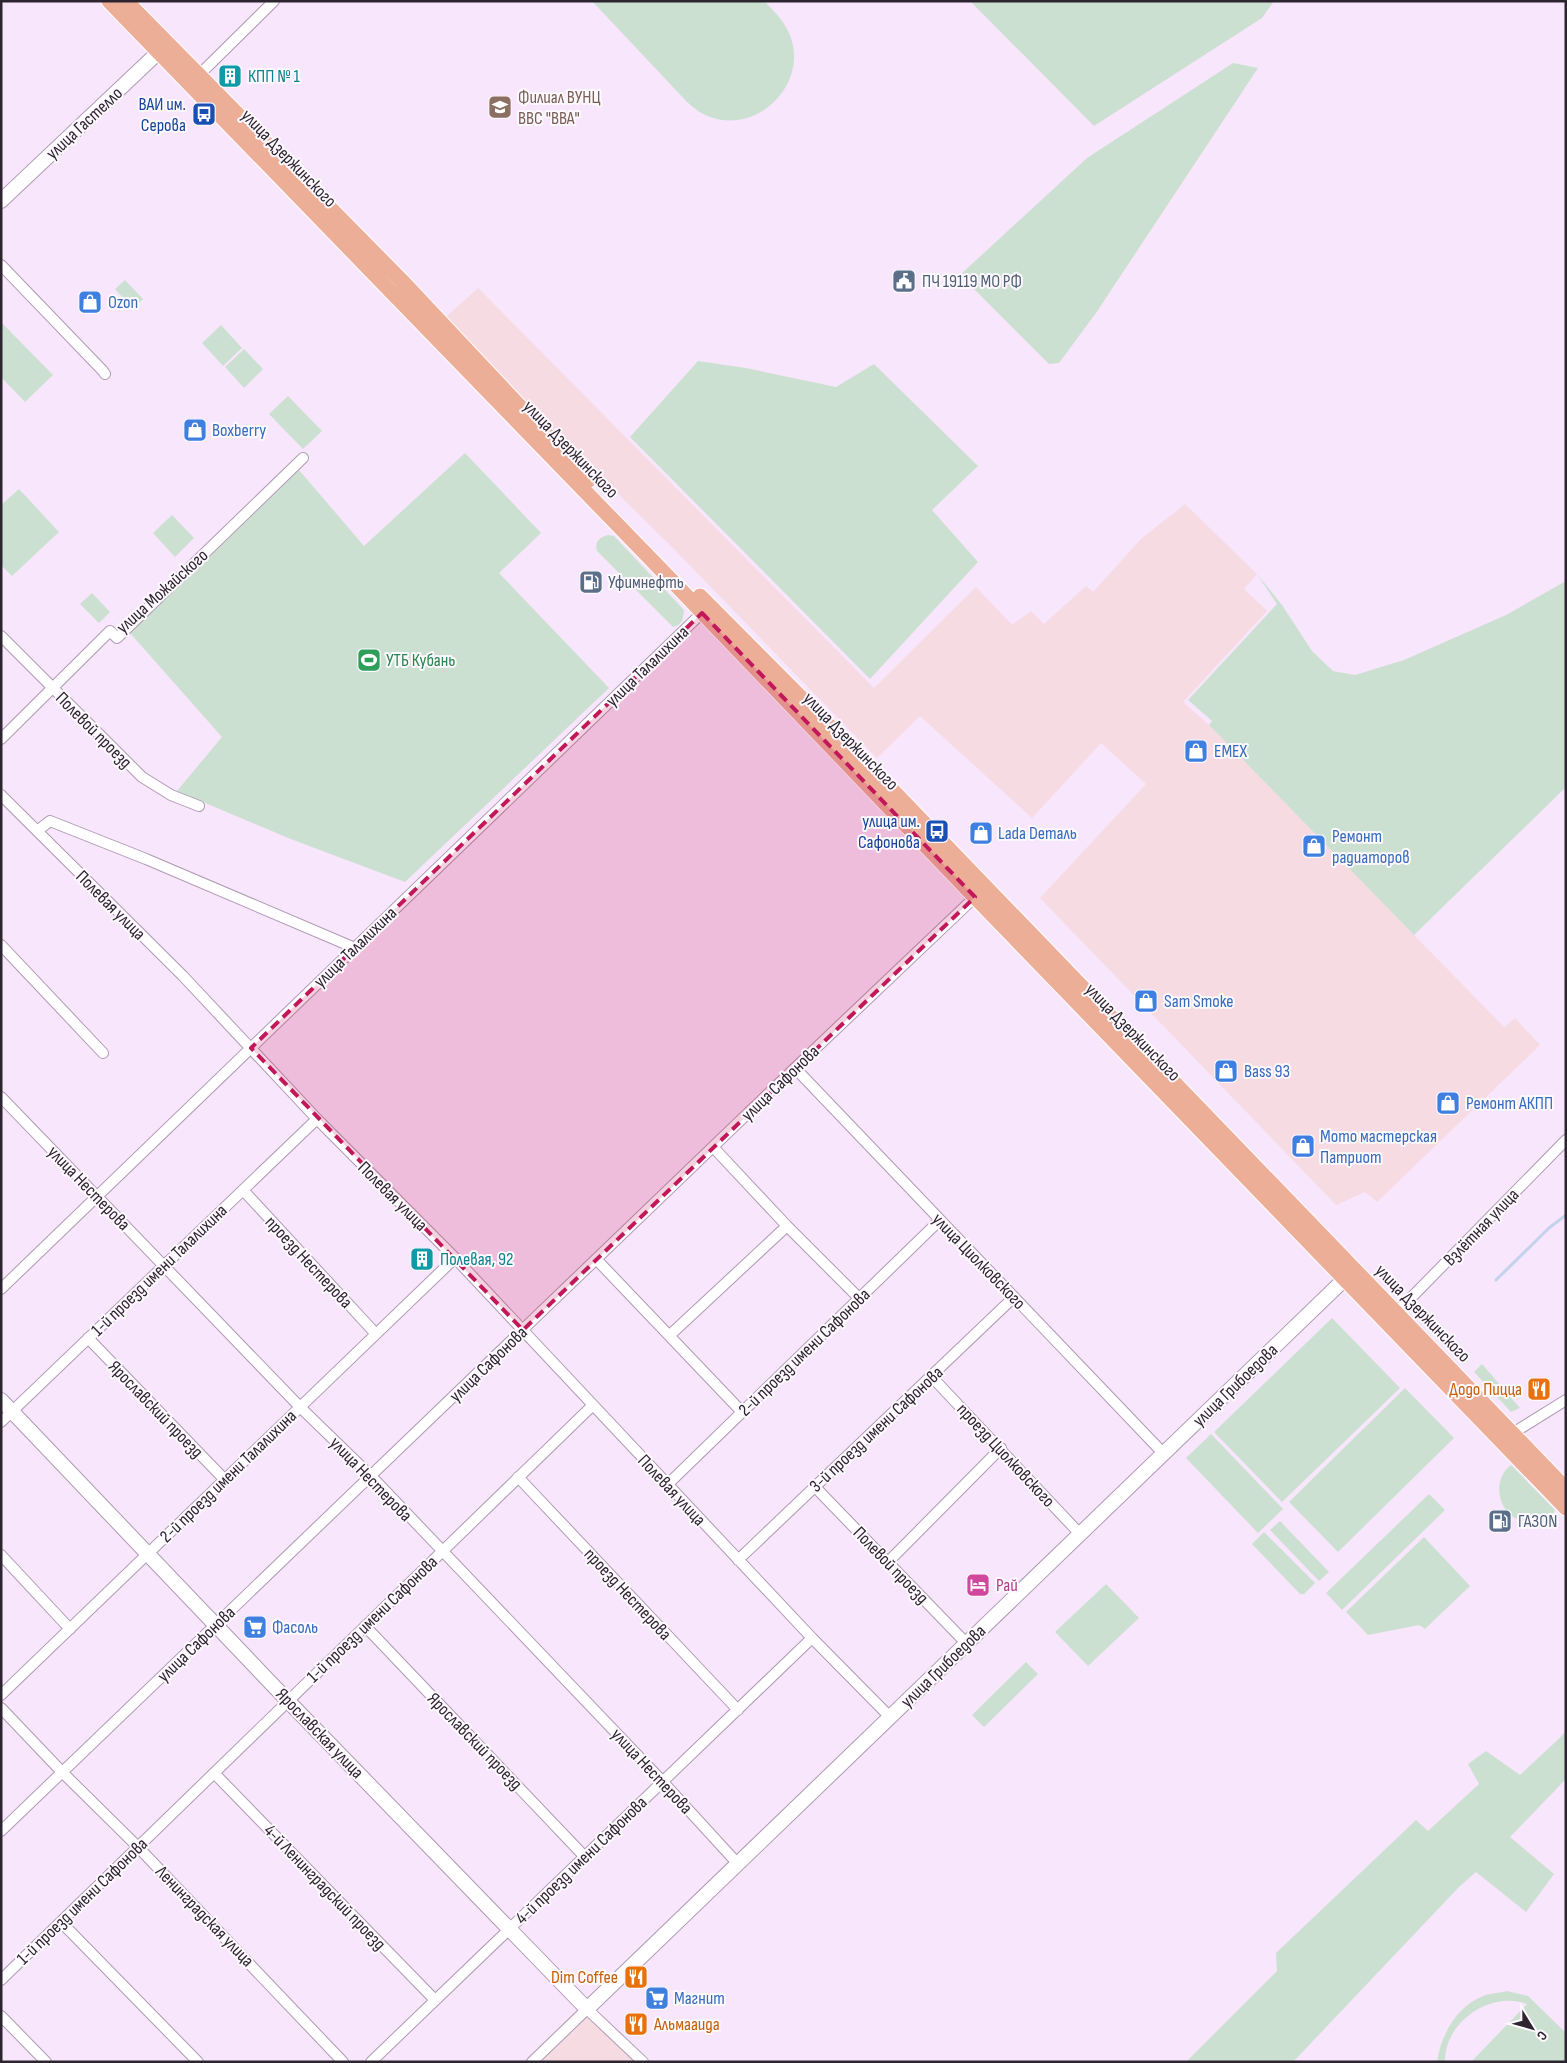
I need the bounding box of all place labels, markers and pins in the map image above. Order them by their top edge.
building icon: КПП № 1 [217,63,243,89]
place label: КПП № 1 [248,66,301,87]
place label: Филиал ВУНЦ ВВС "ВВА" [518,87,601,129]
place label: ВАИ им. Серова [139,94,186,136]
school or university icon: Филиал ВУНЦ ВВС "ВВА" [487,94,513,120]
bus stop icon: ВАИ им. Серова [191,101,217,127]
public building icon: ПЧ 19119 МО РФ [891,268,917,294]
place label: ПЧ 19119 МО РФ [922,271,1022,292]
shop icon: Ozon [77,289,103,315]
place label: Ozon [108,292,138,313]
shop icon: Boxberry [182,417,208,443]
place label: Boxberry [212,420,266,441]
fuel station icon: Уфимнефть [578,569,604,595]
place label: Уфимнефть [608,572,684,593]
sports icon: УТБ Кубань [356,647,382,673]
place label: УТБ Кубань [386,650,455,671]
shop icon: EMEX [1183,738,1209,764]
place label: EMEX [1214,741,1248,762]
place label: улица им. Сафонова [858,811,920,853]
bus stop icon: улица им. Сафонова [924,818,950,844]
shop icon: Lada Dеталь [968,820,994,846]
place label: Lada Dеталь [998,823,1077,844]
place label: Ремонт радиаторов [1332,826,1410,868]
shop icon: Ремонт радиаторов [1301,833,1327,859]
shop icon: Sam Smoke [1133,988,1159,1014]
place label: Sam Smoke [1164,991,1234,1012]
shop icon: Bass 93 [1213,1058,1239,1084]
place label: Bass 93 [1244,1061,1290,1082]
shop icon: Ремонт АКПП [1435,1090,1461,1116]
place label: Ремонт АКПП [1466,1093,1553,1114]
place label: Мото мастерская Патриот [1320,1126,1437,1168]
shop icon: Мото мастерская Патриот [1290,1133,1316,1159]
building icon: Полевая, 92 [409,1246,435,1272]
place label: Полевая, 92 [440,1249,513,1270]
restaurant icon: Додо Пицца [1526,1376,1552,1402]
place label: Додо Пицца [1449,1379,1522,1400]
fuel station icon: ГАЗON [1487,1508,1513,1534]
place label: ГАЗON [1518,1511,1557,1532]
hotel icon: Рай [965,1572,991,1598]
place label: Рай [996,1575,1018,1596]
supermarket icon: Фасоль [242,1614,268,1640]
place label: Фасоль [272,1617,318,1638]
restaurant icon: Dim Coffee [623,1964,649,1990]
place label: Dim Coffee [551,1967,618,1988]
supermarket icon: Магнит [644,1985,670,2011]
place label: Магнит [674,1988,725,2009]
restaurant icon: Альмааида [623,2011,649,2037]
place label: Альмааида [653,2014,720,2035]

